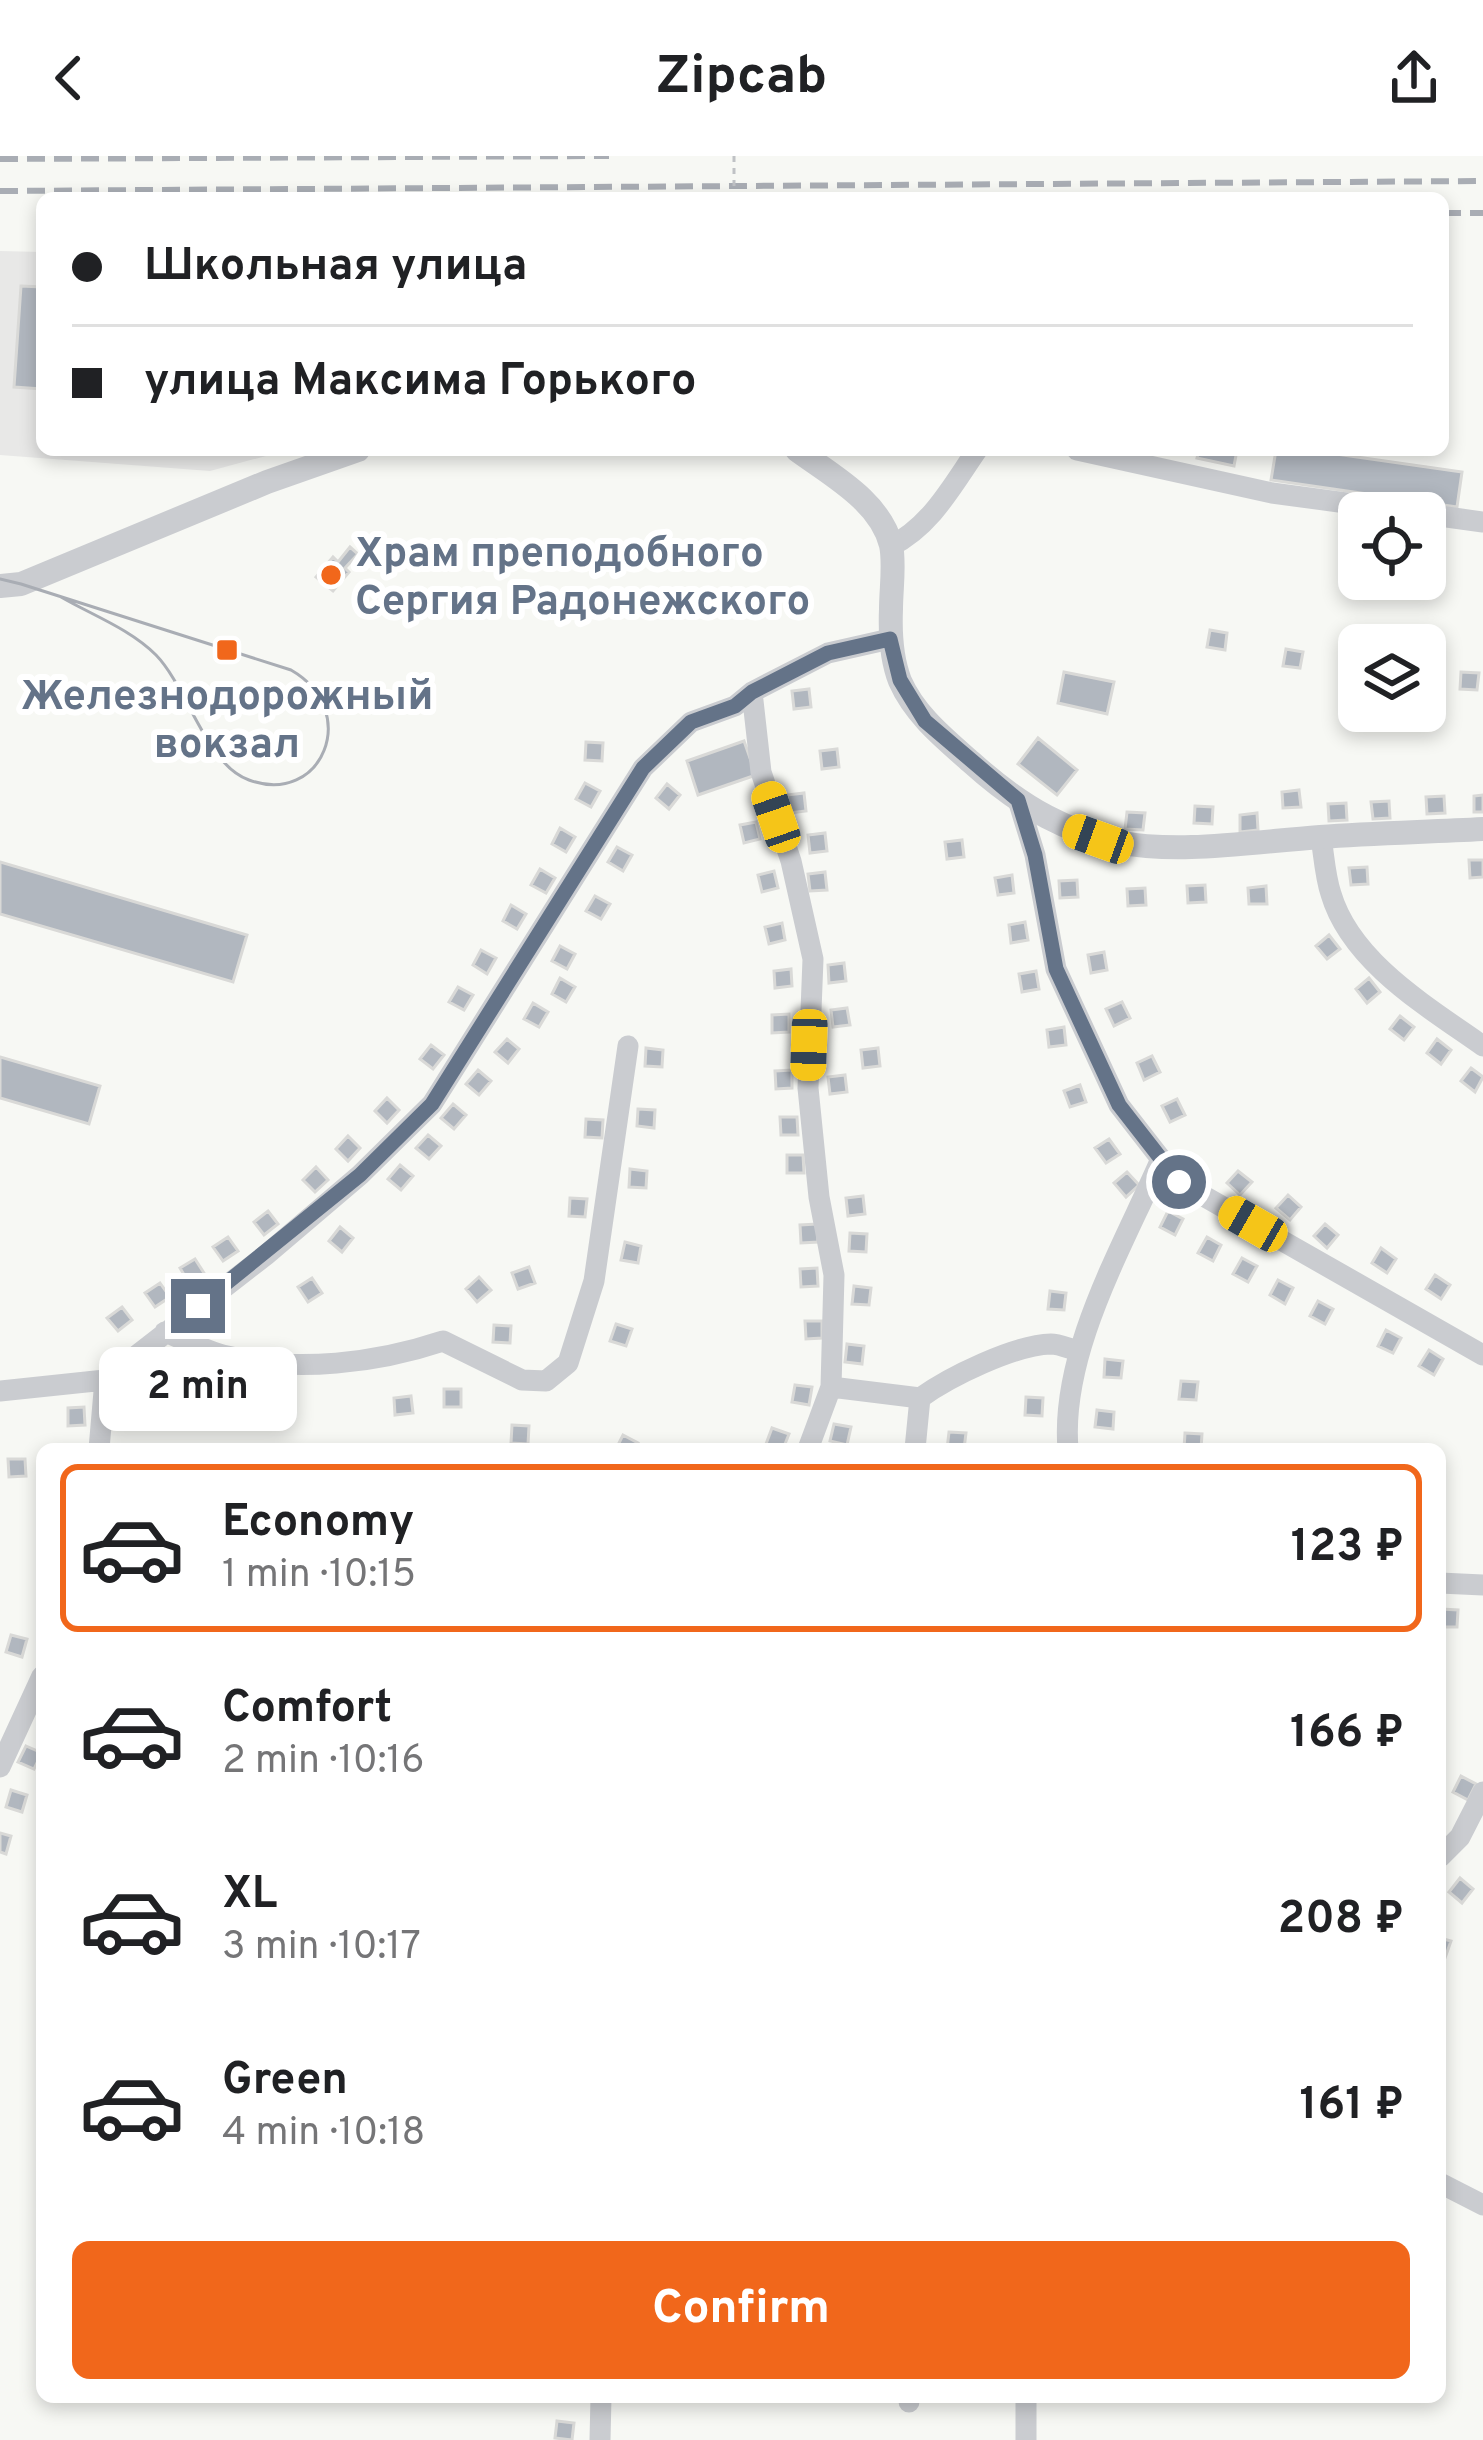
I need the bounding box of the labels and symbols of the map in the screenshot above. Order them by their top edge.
place label: Храм преподобного Сергия Радонежского [355,529,810,630]
marker: Храм преподобного Сергия Радонежского [318,562,344,588]
marker: Железнодорожный вокзал [214,637,240,663]
place label: Железнодорожный вокзал [21,672,434,773]
car [747,777,805,857]
car [1058,810,1138,868]
car [790,1008,828,1082]
route start [1152,1155,1206,1209]
car [1213,1190,1293,1258]
route end [171,1279,225,1333]
callout: 2 min [99,1348,297,1432]

